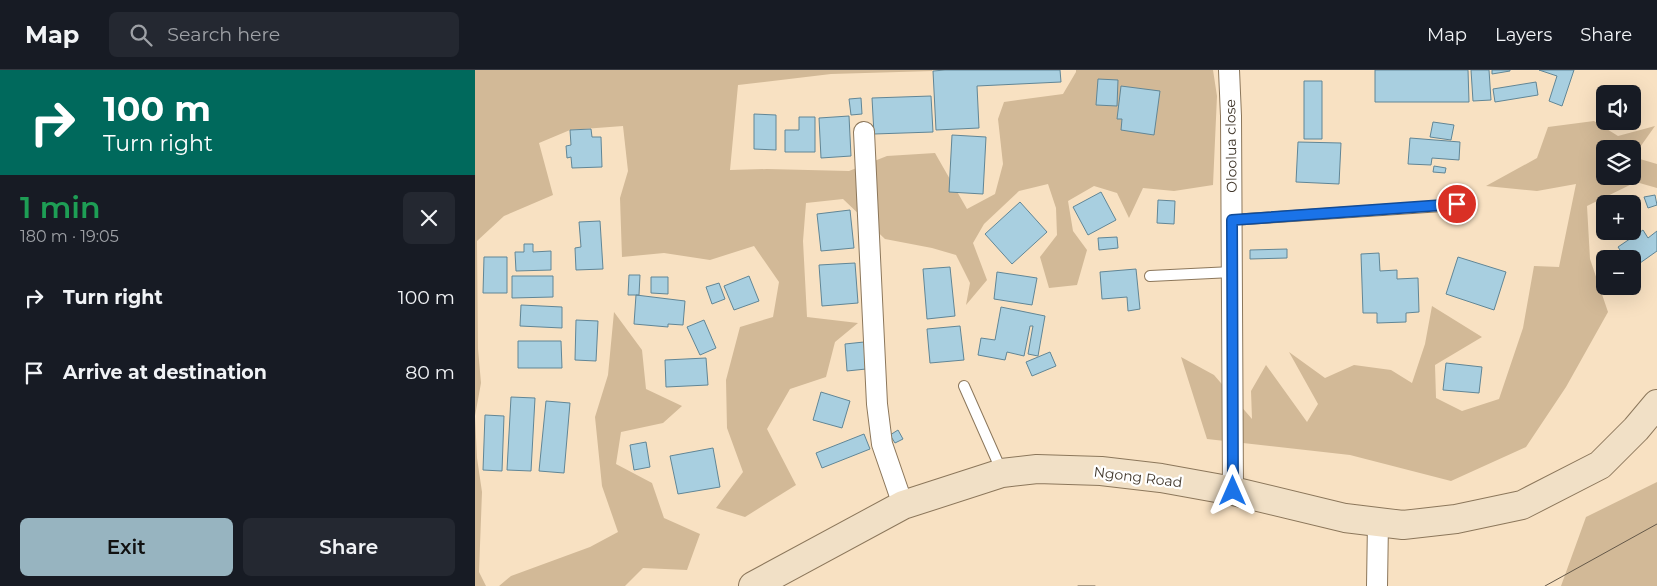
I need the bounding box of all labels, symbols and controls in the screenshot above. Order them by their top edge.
search box [109,12,459,57]
text: Map [25,20,79,49]
icon: search [127,21,155,49]
text: Search here [167,23,280,46]
text: Map [1427,24,1467,46]
text: Layers [1495,24,1552,46]
text: Share [1580,24,1632,46]
map controls [1596,85,1641,295]
button: sound [1596,85,1641,130]
text: 100 m [103,87,211,130]
icon: right [20,90,85,155]
street label: Oloolua close [1221,99,1241,193]
text: Turn right [103,130,213,157]
button: layers [1596,140,1641,185]
pin [1436,183,1478,225]
text: 1 min [20,189,101,226]
icon: arrive [1443,190,1471,218]
button: close [403,192,455,244]
button: + [1596,195,1641,240]
text: 180 m · 19:05 [20,227,119,246]
button: − [1596,250,1641,295]
icon: right [20,284,48,312]
text: Turn right [63,286,163,309]
text: 100 m [398,286,455,309]
icon: arrive [20,359,48,387]
text: Arrive at destination [63,361,267,384]
text: 80 m [405,361,455,384]
street label: Ngong Road [1093,463,1183,491]
position arrow [1206,464,1258,516]
button: Exit [20,518,233,576]
button: Share [243,518,455,576]

